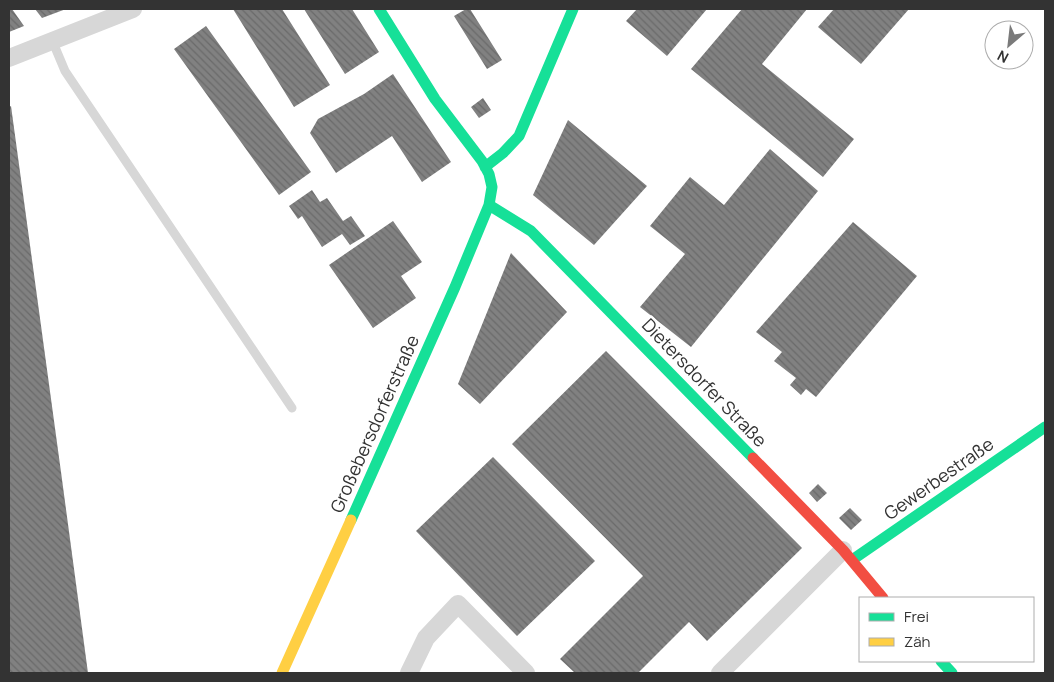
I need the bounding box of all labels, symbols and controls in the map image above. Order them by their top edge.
north arrow [984,20,1034,70]
text: N [994,46,1012,68]
street label: Dietersdorfer Straße [637,313,772,452]
street label: Großebersdorferstraße [324,331,424,516]
street label: Gewerbestraße [879,431,998,525]
legend [859,597,1034,662]
text: Frei [904,606,929,627]
text: Zäh [904,631,931,652]

